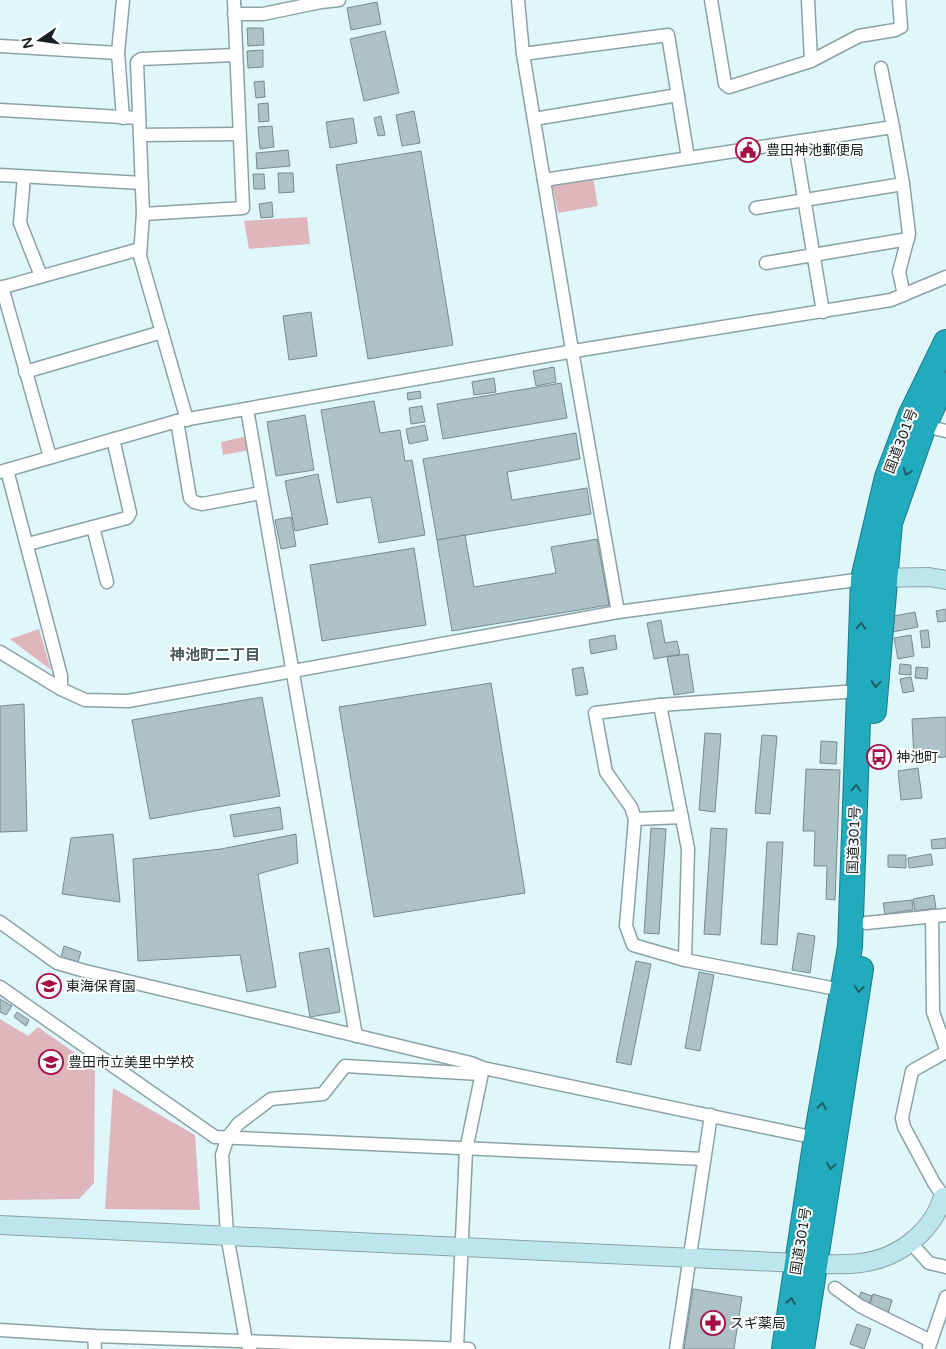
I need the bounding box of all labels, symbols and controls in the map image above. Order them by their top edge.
north arrow [15,15,65,65]
text: N [18,35,37,50]
public building icon: 豊田神池郵便局 [735,137,761,163]
place label: 豊田神池郵便局 [766,142,864,159]
street label: 国道301号 [881,406,921,476]
one-way arrow [903,467,913,476]
one-way arrow [856,622,867,630]
district label: 神池町二丁目 [169,646,260,664]
one-way arrow [871,680,882,688]
bus stop icon: 神池町 [866,744,892,770]
place label: 神池町 [896,749,938,766]
one-way arrow [850,784,861,792]
street label: 国道301号 [844,806,864,874]
school or university icon: 東海保育園 [36,973,62,999]
place label: 東海保育園 [66,978,136,995]
one-way arrow [854,985,865,993]
school or university icon: 豊田市立美里中学校 [38,1049,64,1075]
place label: 豊田市立美里中学校 [68,1054,194,1071]
one-way arrow [816,1101,826,1110]
one-way arrow [827,1162,837,1171]
street label: 国道301号 [787,1206,815,1276]
one-way arrow [786,1296,796,1305]
pharmacy icon: スギ薬局 [700,1310,726,1336]
place label: スギ薬局 [730,1315,786,1332]

